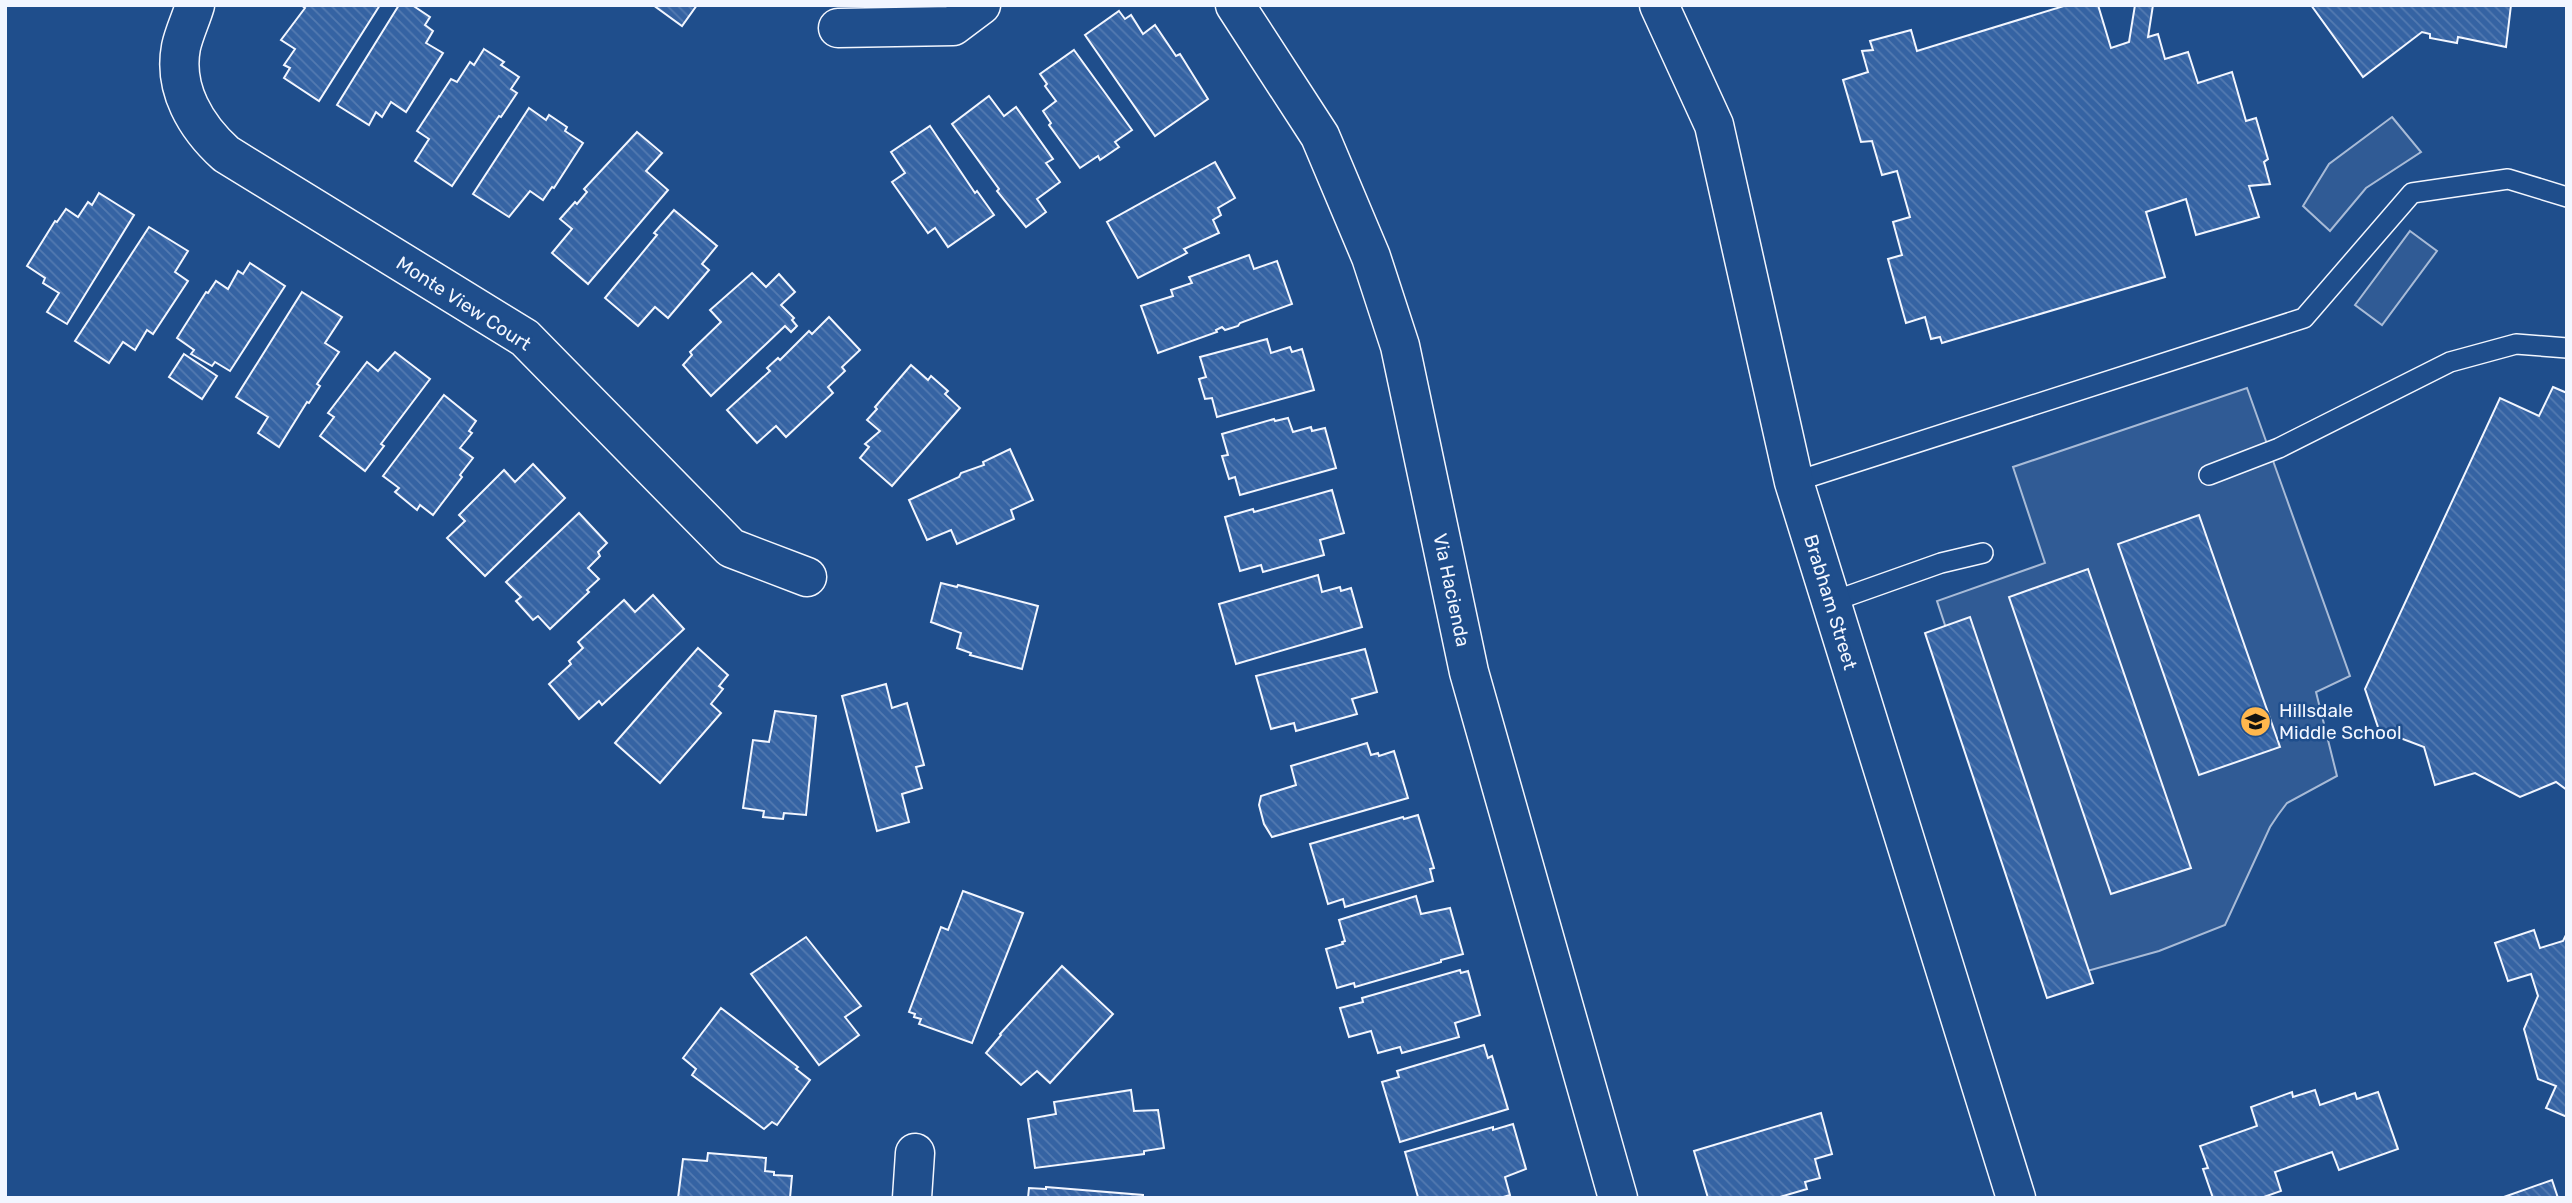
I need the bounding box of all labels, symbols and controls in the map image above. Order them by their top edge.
street label: Monte View Court [392,251,536,356]
street label: Via Hacienda [1428,531,1475,649]
street label: Brabham Street [1799,532,1862,673]
place label: Hillsdale Middle School [2279,699,2402,744]
school or university icon: Hillsdale Middle School [2239,704,2273,738]

